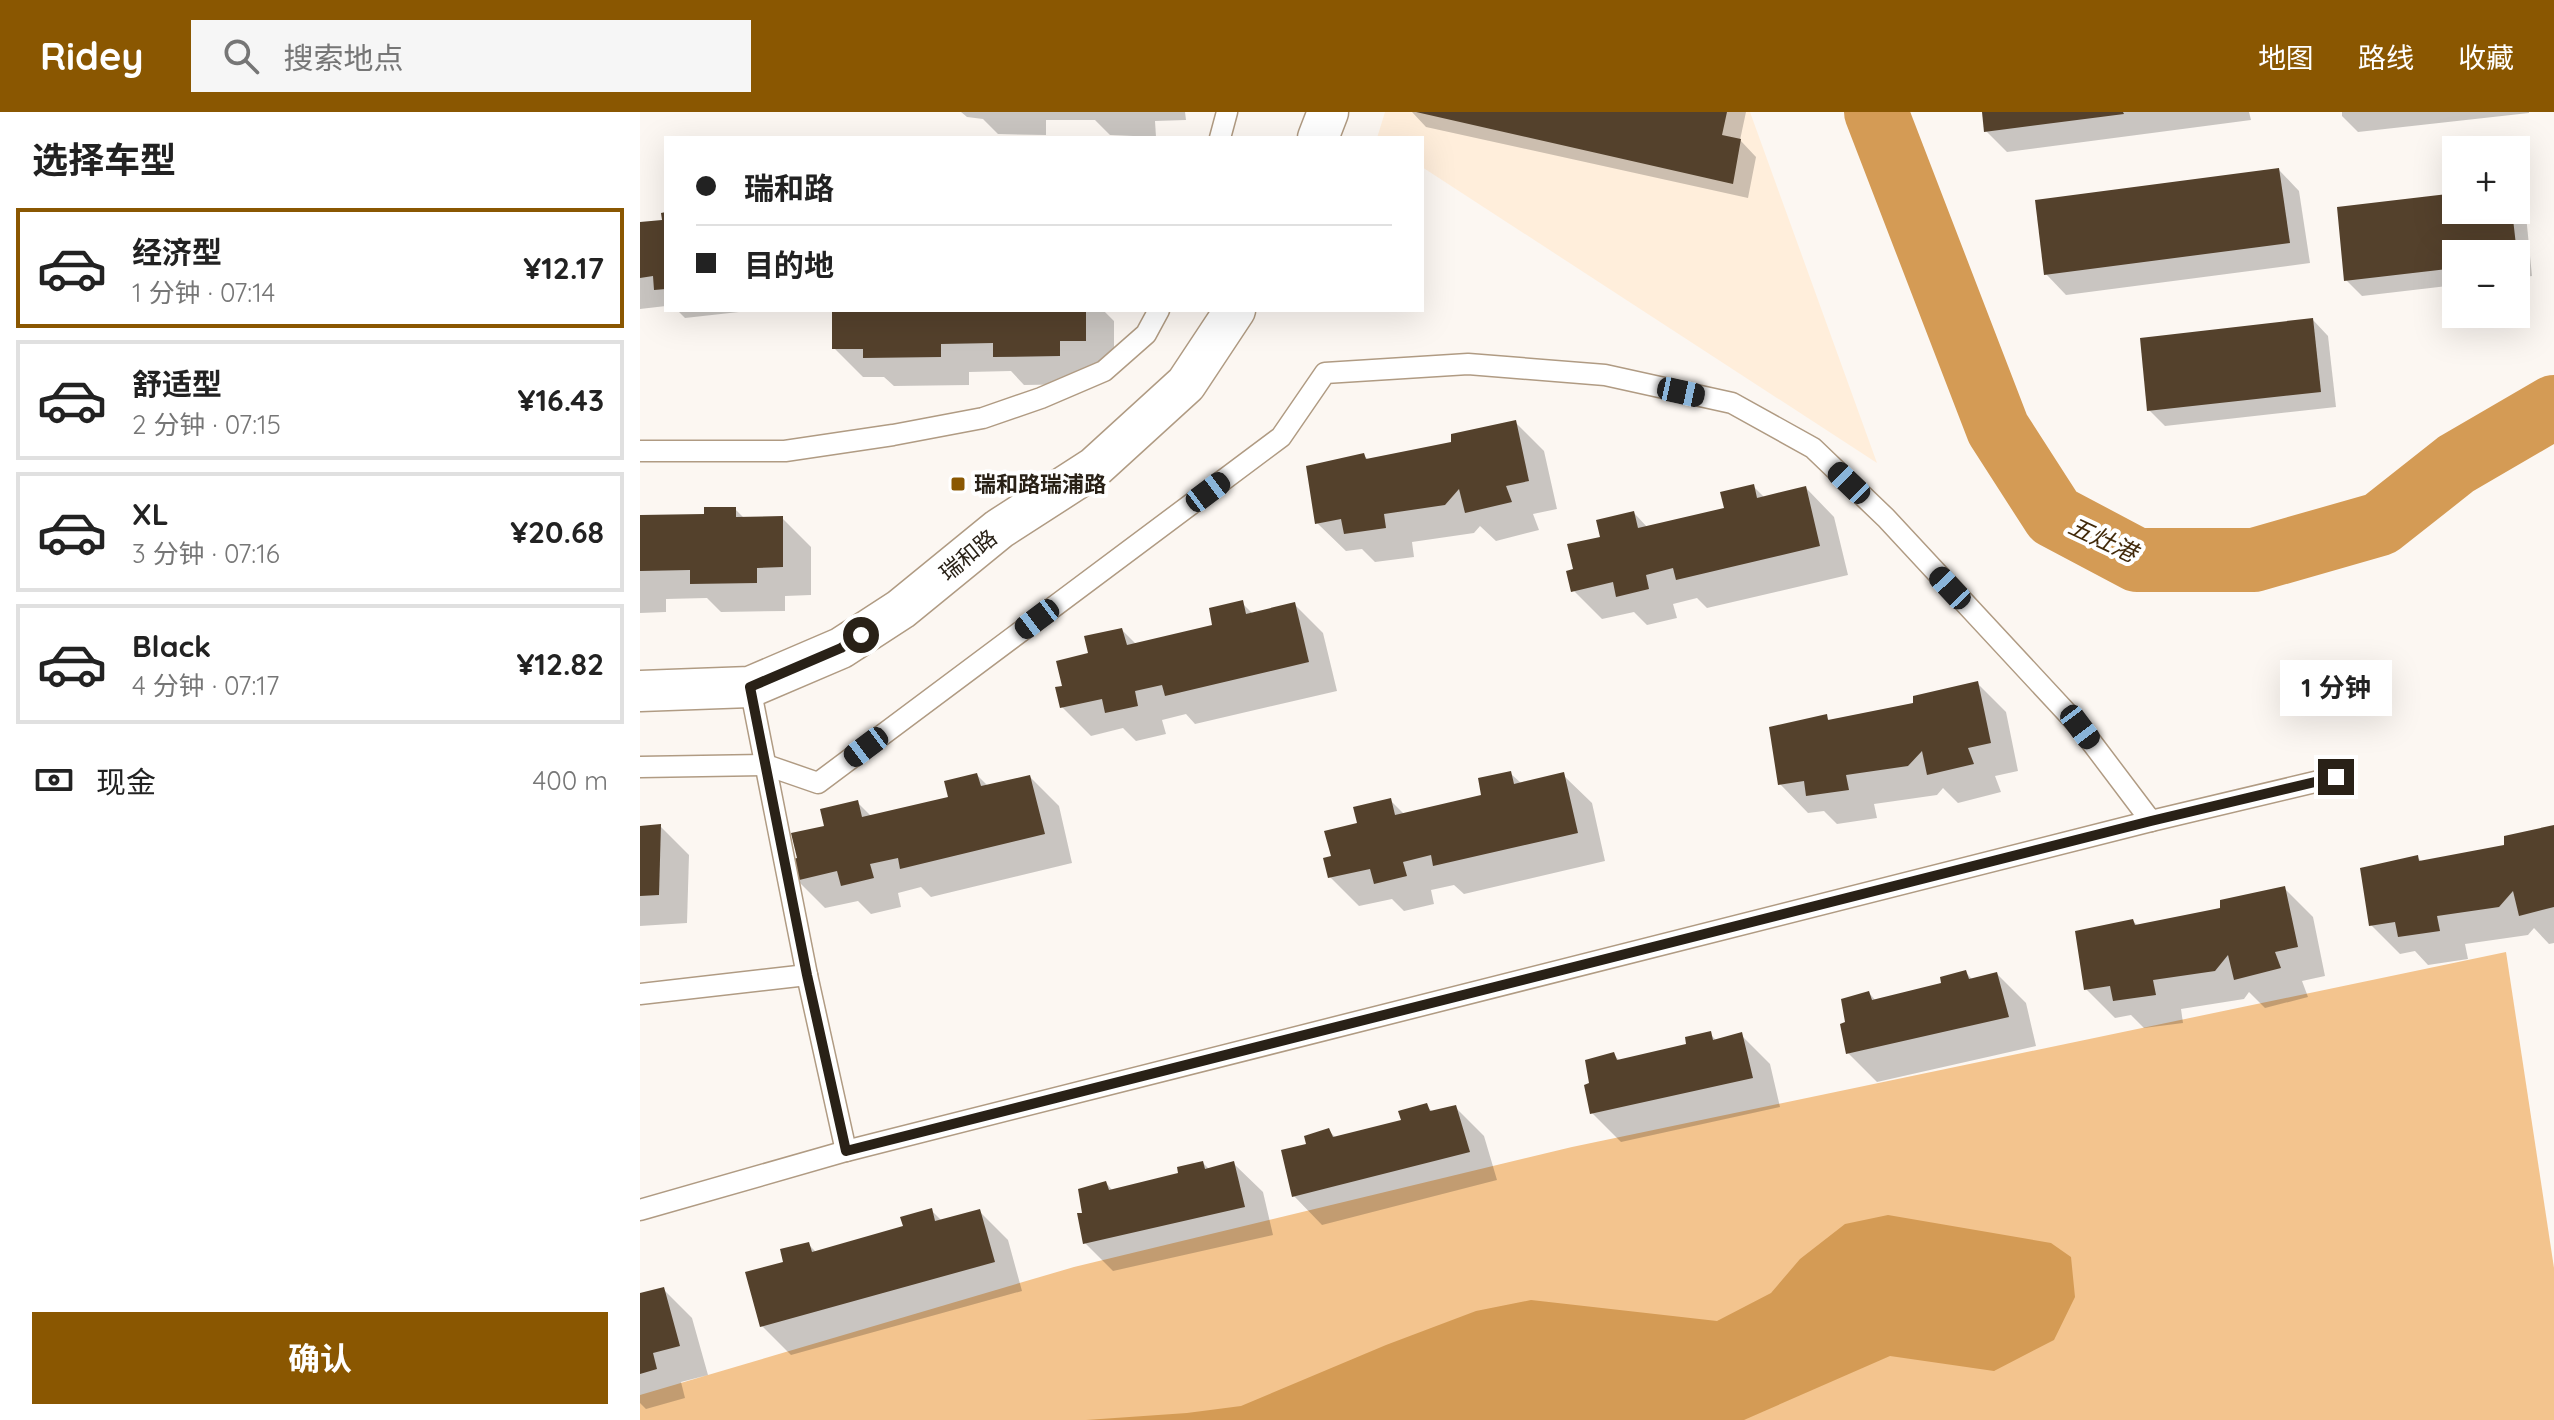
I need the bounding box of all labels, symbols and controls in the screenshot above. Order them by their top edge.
search box [191,20,751,92]
text: Ridey [40,32,143,80]
icon: search [219,34,263,78]
text: 搜索地点 [283,39,403,77]
text: 地图 [2258,40,2314,75]
text: 路线 [2358,40,2414,75]
text: 收藏 [2458,40,2514,75]
map controls [2442,136,2530,328]
button: + [2442,136,2530,224]
text: 选择车型 [32,137,176,182]
text: 瑞和路 [744,169,834,207]
icon: car [36,232,108,304]
text: 经济型 [132,233,222,271]
button: − [2442,240,2530,328]
text: 目的地 [744,246,834,284]
text: ¥12.17 [523,249,604,287]
text: 1 分钟 · 07:14 [132,276,275,309]
icon: car [36,364,108,436]
text: 舒适型 [132,365,222,403]
car [1655,375,1707,409]
text: ¥16.43 [518,381,604,419]
text: 2 分钟 · 07:15 [132,408,281,441]
car [1823,458,1875,508]
car [1182,468,1234,516]
place label: 瑞和路瑞浦路 [974,470,1106,498]
marker: 瑞和路瑞浦路 [949,475,967,493]
text: XL [132,495,169,533]
icon: car [36,496,108,568]
water label: 五灶港 [2064,510,2145,569]
text: ¥20.68 [510,513,604,551]
street label: 瑞和路 [934,523,1002,587]
text: 3 分钟 · 07:16 [132,537,280,570]
car [1925,562,1975,614]
car [1011,595,1063,643]
route start [843,617,879,653]
text: Black [132,627,211,665]
icon: car [36,628,108,700]
text: ¥12.82 [516,645,604,683]
callout: 1 分钟 [2280,661,2392,717]
text: 4 分钟 · 07:17 [132,669,279,702]
text: 1 分钟 [2301,671,2371,704]
car [2056,701,2104,753]
car [840,723,892,771]
icon: cash [32,758,76,802]
route end [2318,759,2354,795]
text: 现金 [96,763,156,801]
text: 400 m [533,764,608,797]
button: 确认 [32,1312,608,1404]

